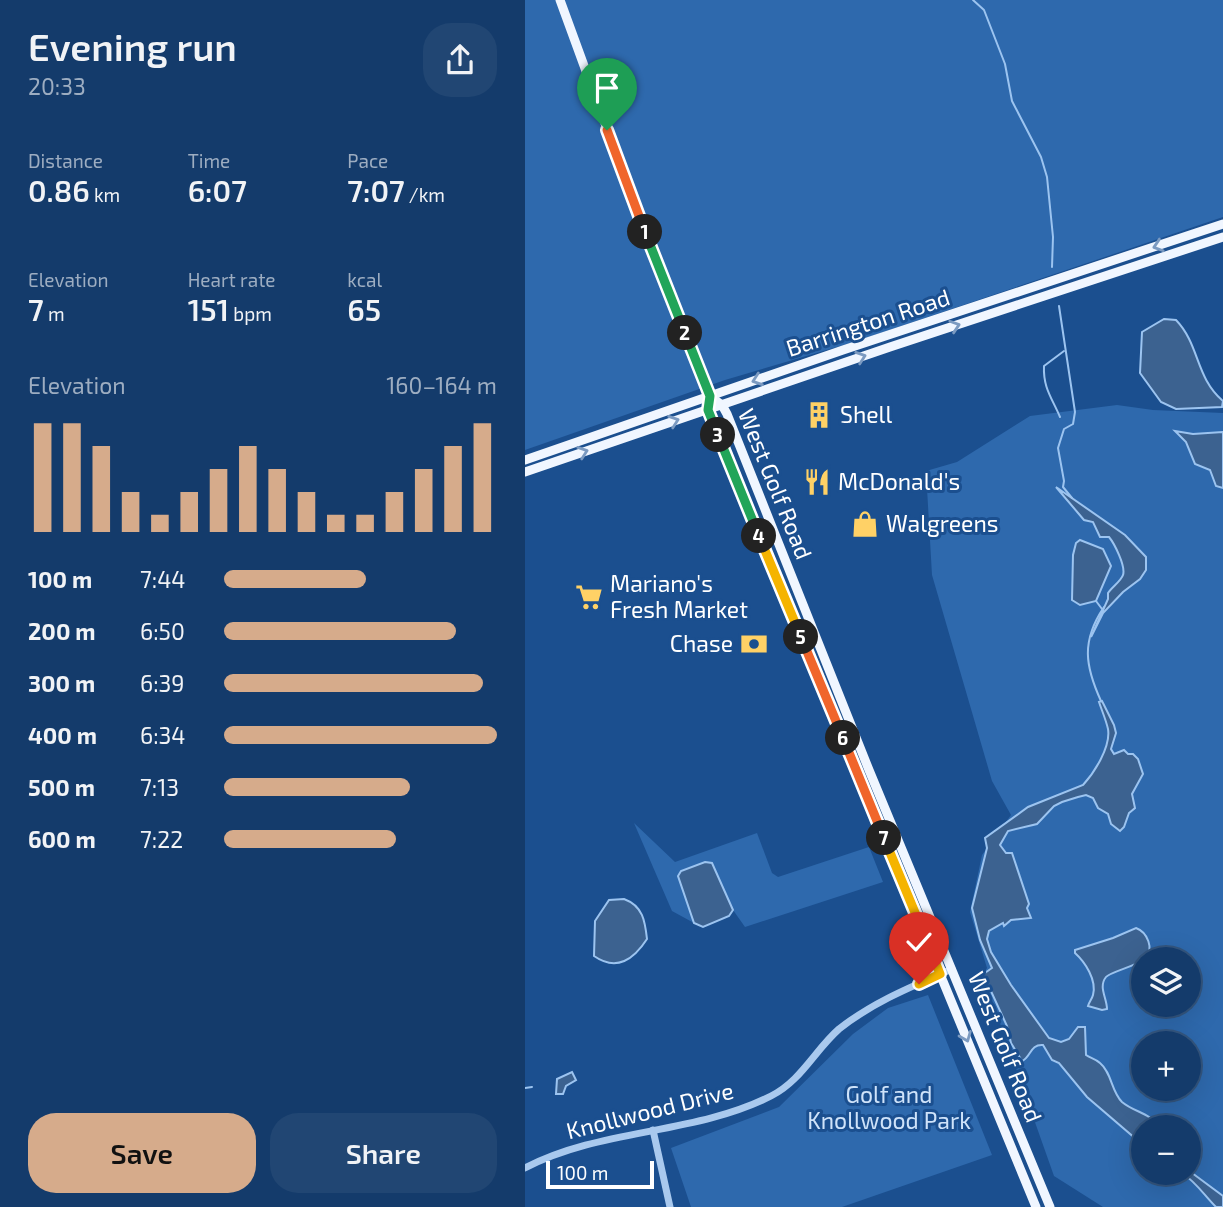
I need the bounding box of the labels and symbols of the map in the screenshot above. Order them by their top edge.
pin [577,58,637,130]
pin: 1 [627,215,663,250]
one-way arrow [1153,238,1165,252]
street label: Barrington Road [782,282,953,362]
pin: 2 [667,316,703,350]
one-way arrow [949,319,961,334]
one-way arrow [854,351,866,365]
one-way arrow [751,372,763,386]
building icon: Shell [804,400,834,430]
place label: Shell [840,400,892,428]
street label: West Golf Road [733,404,819,563]
one-way arrow [667,415,680,429]
pin: 3 [701,418,735,452]
one-way arrow [576,446,588,460]
restaurant icon: McDonald's [802,467,832,497]
place label: McDonald's [838,467,960,495]
shop icon: Walgreens [850,509,880,539]
place label: Walgreens [886,509,999,537]
pin: 4 [741,518,777,554]
place label: Mariano's Fresh Market [610,569,748,623]
supermarket icon: Mariano's Fresh Market [574,582,604,612]
pin: 5 [783,620,819,654]
place label: Chase [670,629,733,657]
bank icon: Chase [739,629,769,659]
pin: 6 [825,720,861,756]
pin: 7 [867,820,901,856]
pin [889,912,949,984]
street label: West Golf Road [963,967,1049,1126]
one-way arrow [958,1030,972,1043]
street label: Knollwood Drive [563,1076,736,1144]
park label: Golf and Knollwood Park [807,1080,971,1134]
scale bar [546,1158,655,1190]

